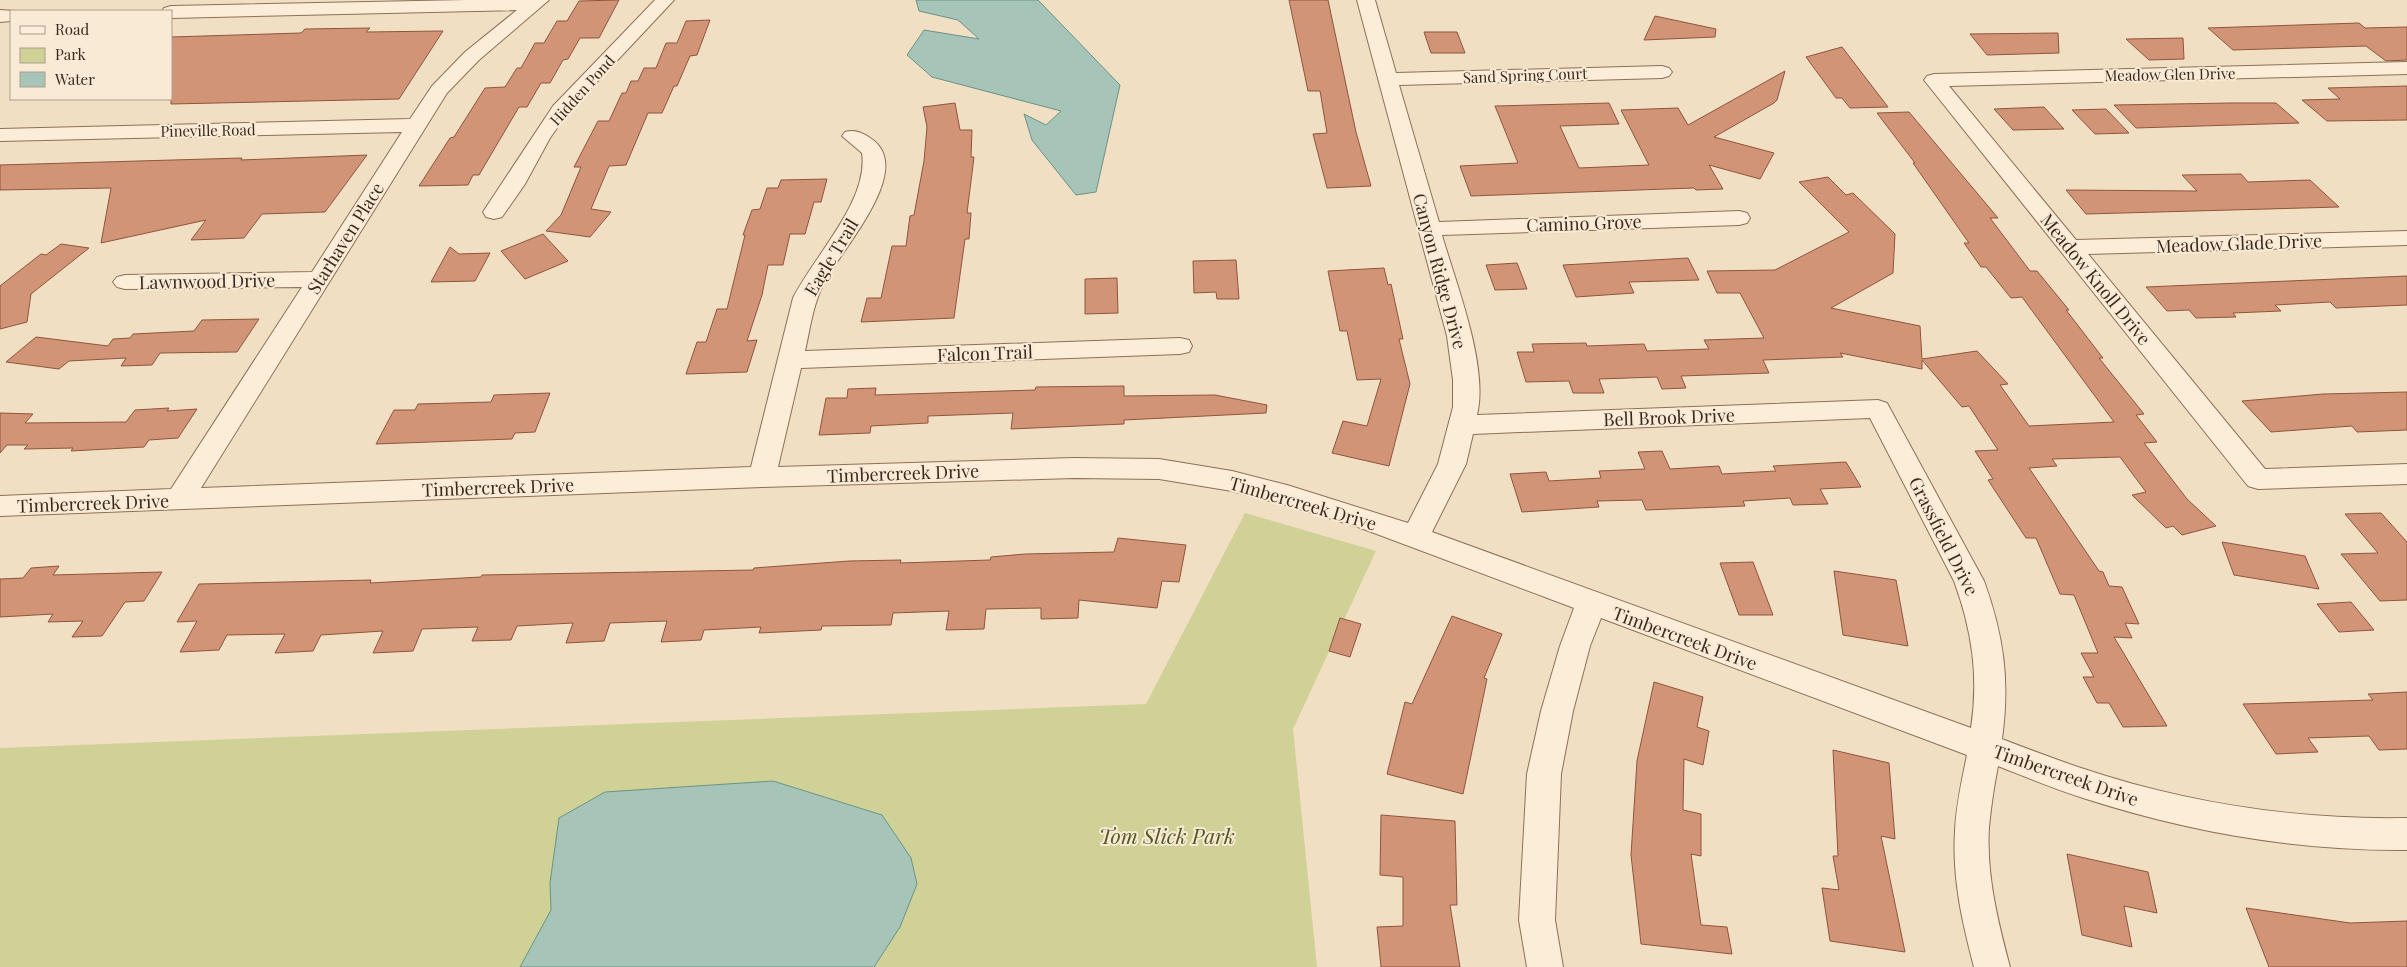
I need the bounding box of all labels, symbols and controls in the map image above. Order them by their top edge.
legend [10,10,172,100]
text: Road [55,19,89,39]
text: Park [55,44,87,64]
street label: Hidden Pond [545,50,619,129]
street label: Sand Spring Court [1462,63,1588,87]
street label: Meadow Glen Drive [2104,63,2236,85]
text: Water [54,69,95,89]
street label: Pineville Road [160,119,256,141]
street label: Starhaven Place [301,178,389,298]
street label: Canyon Ridge Drive [1408,190,1472,352]
street label: Meadow Knoll Drive [2036,208,2156,350]
street label: Camino Grove [1526,209,1642,237]
street label: Eagle Trail [799,214,863,300]
street label: Meadow Glade Drive [2155,228,2323,258]
street label: Lawnwood Drive [139,268,275,294]
street label: Falcon Trail [937,339,1033,367]
street label: Bell Brook Drive [1603,403,1735,431]
street label: Timbercreek Drive [827,458,979,488]
street label: Timbercreek Drive [1227,470,1379,536]
street label: Timbercreek Drive [422,472,574,502]
street label: Grassfield Drive [1904,473,1984,599]
street label: Timbercreek Drive [17,488,169,518]
street label: Timbercreek Drive [1609,601,1761,675]
street label: Timbercreek Drive [1990,739,2142,811]
park label: Tom Slick Park [1099,821,1235,849]

